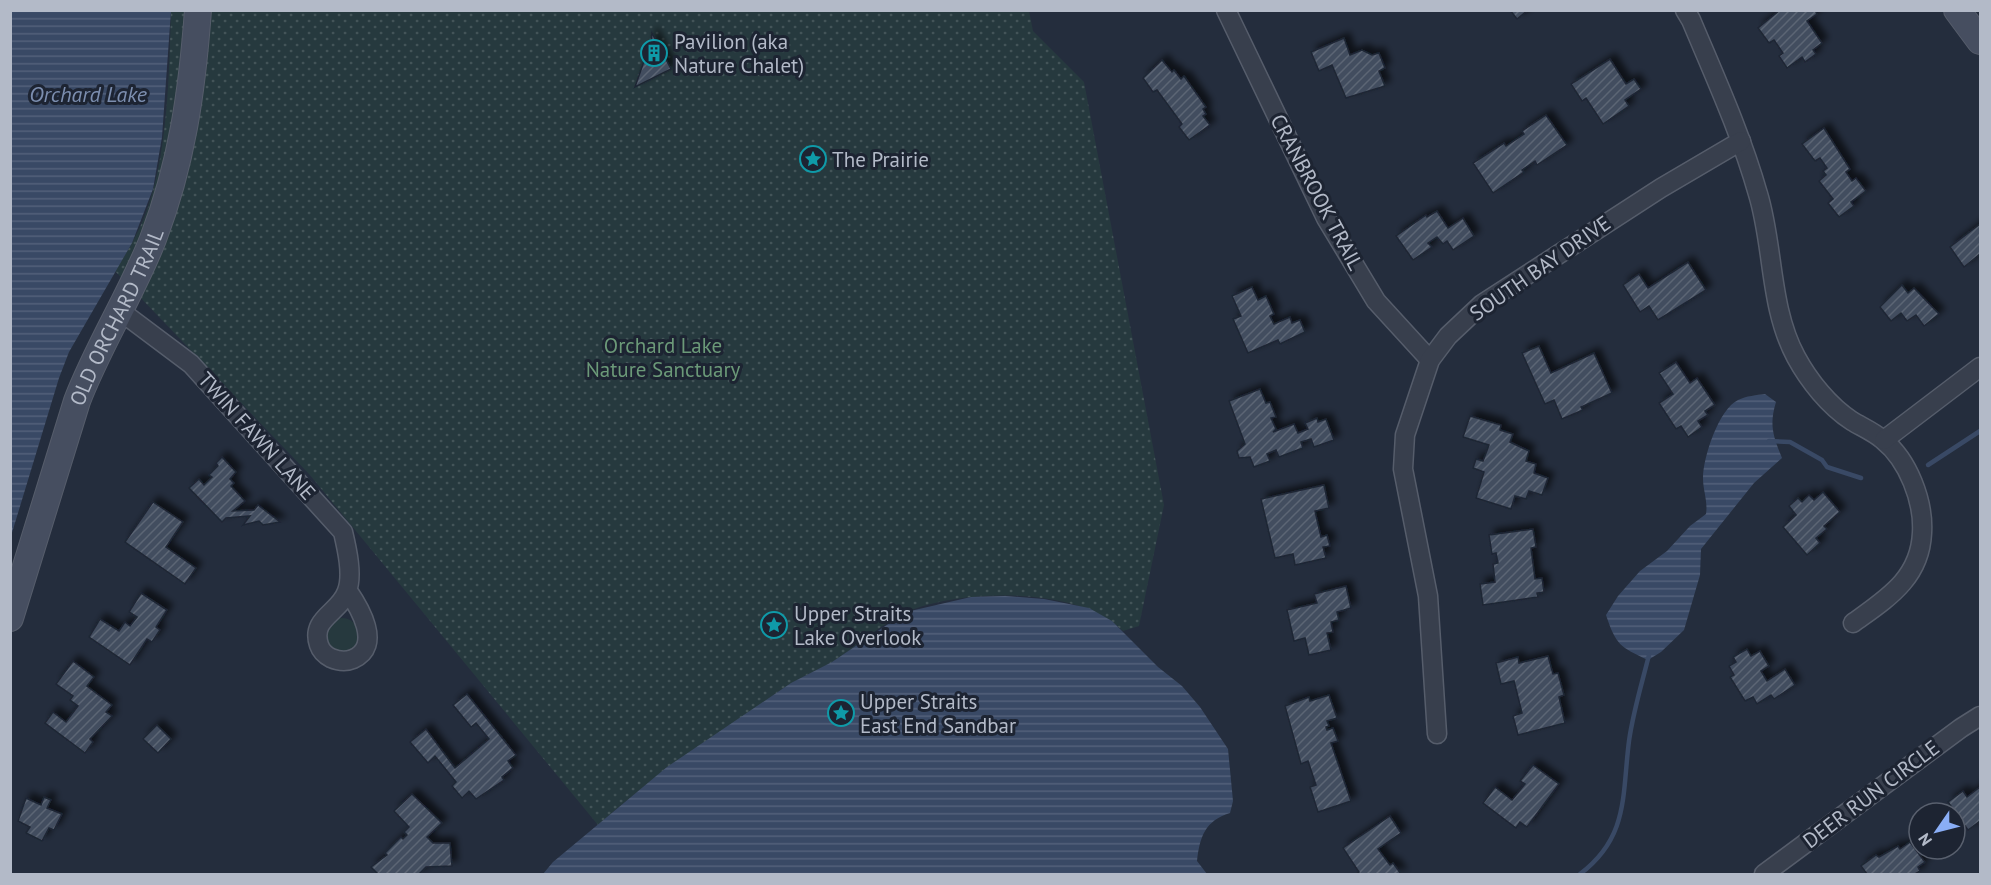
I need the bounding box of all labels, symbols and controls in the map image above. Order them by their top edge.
place label: Pavilion (aka Nature Chalet) [674,28,804,79]
building icon: Pavilion (aka Nature Chalet) [639,38,669,68]
water label: Orchard Lake [29,80,148,108]
street label: CRANBROOK TRAIL [1264,109,1370,275]
place icon: The Prairie [798,144,828,174]
place label: The Prairie [832,146,929,173]
street label: SOUTH BAY DRIVE [1464,209,1616,327]
street label: OLD ORCHARD TRAIL [63,224,169,409]
park label: Orchard Lake Nature Sanctuary [586,332,741,383]
street label: TWIN FAWN LANE [192,366,322,506]
place label: Upper Straits Lake Overlook [794,600,921,651]
place icon: Upper Straits Lake Overlook [759,610,789,640]
place label: Upper Straits East End Sandbar [860,688,1016,739]
place icon: Upper Straits East End Sandbar [826,698,856,728]
street label: DEER RUN CIRCLE [1798,735,1944,853]
north arrow [1907,801,1967,861]

